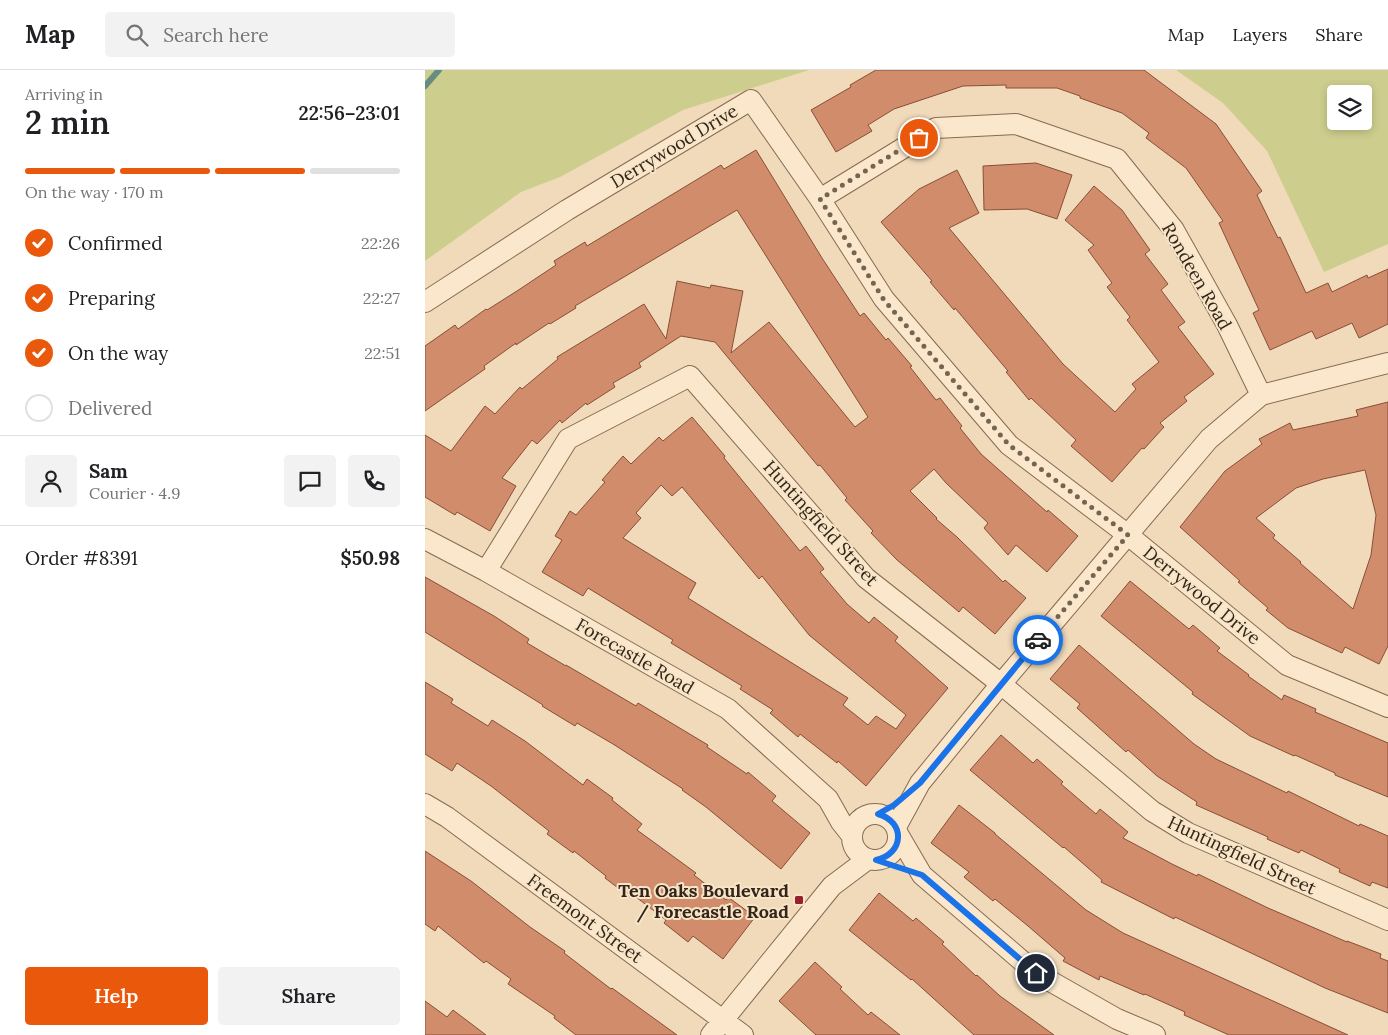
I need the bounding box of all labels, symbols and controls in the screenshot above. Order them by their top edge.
search box [105,12,455,57]
text: Map [25,19,75,50]
icon: search [123,21,151,49]
text: Search here [163,23,269,47]
text: Map [1168,23,1204,46]
text: Layers [1232,23,1287,46]
text: Share [1315,23,1363,46]
text: Arriving in [25,84,103,104]
map controls [1327,85,1372,130]
button: layers [1327,85,1372,130]
street label: Derrywood Drive [606,99,742,193]
text: 22:56–23:01 [299,101,400,125]
text: 2 min [25,102,110,143]
pin [898,117,940,159]
icon: bag [905,124,933,152]
text: On the way · 170 m [25,182,164,202]
street label: Rondeen Road [1157,218,1237,334]
icon: check [25,229,53,257]
text: Confirmed [68,231,163,255]
text: 22:26 [361,233,400,253]
icon: check [25,284,53,312]
text: Preparing [68,286,155,310]
text: 22:27 [363,288,400,308]
icon: check [25,339,53,367]
text: On the way [68,341,168,365]
text: 22:51 [364,343,400,363]
text: Delivered [68,396,152,420]
button: person [25,455,77,507]
button: chat [284,455,336,507]
button: phone [348,455,400,507]
street label: Huntingfield Street [759,455,883,591]
text: Sam [89,459,128,483]
text: Courier · 4.9 [89,483,180,503]
street label: Derrywood Drive [1139,541,1266,650]
text: Order #8391 [25,546,138,570]
text: $50.98 [341,546,400,570]
street label: Forecastle Road [572,613,698,699]
courier [1013,615,1063,665]
icon: car [1024,626,1052,654]
street label: Huntingfield Street [1164,811,1320,899]
street label: Freemont Street [523,868,647,968]
place label: Ten Oaks Boulevard / Forecastle Road [618,879,789,923]
marker: Ten Oaks Boulevard / Forecastle Road [793,894,805,906]
pin [1015,952,1057,994]
icon: home [1022,959,1050,987]
button: Help [25,967,208,1025]
button: Share [218,967,400,1025]

